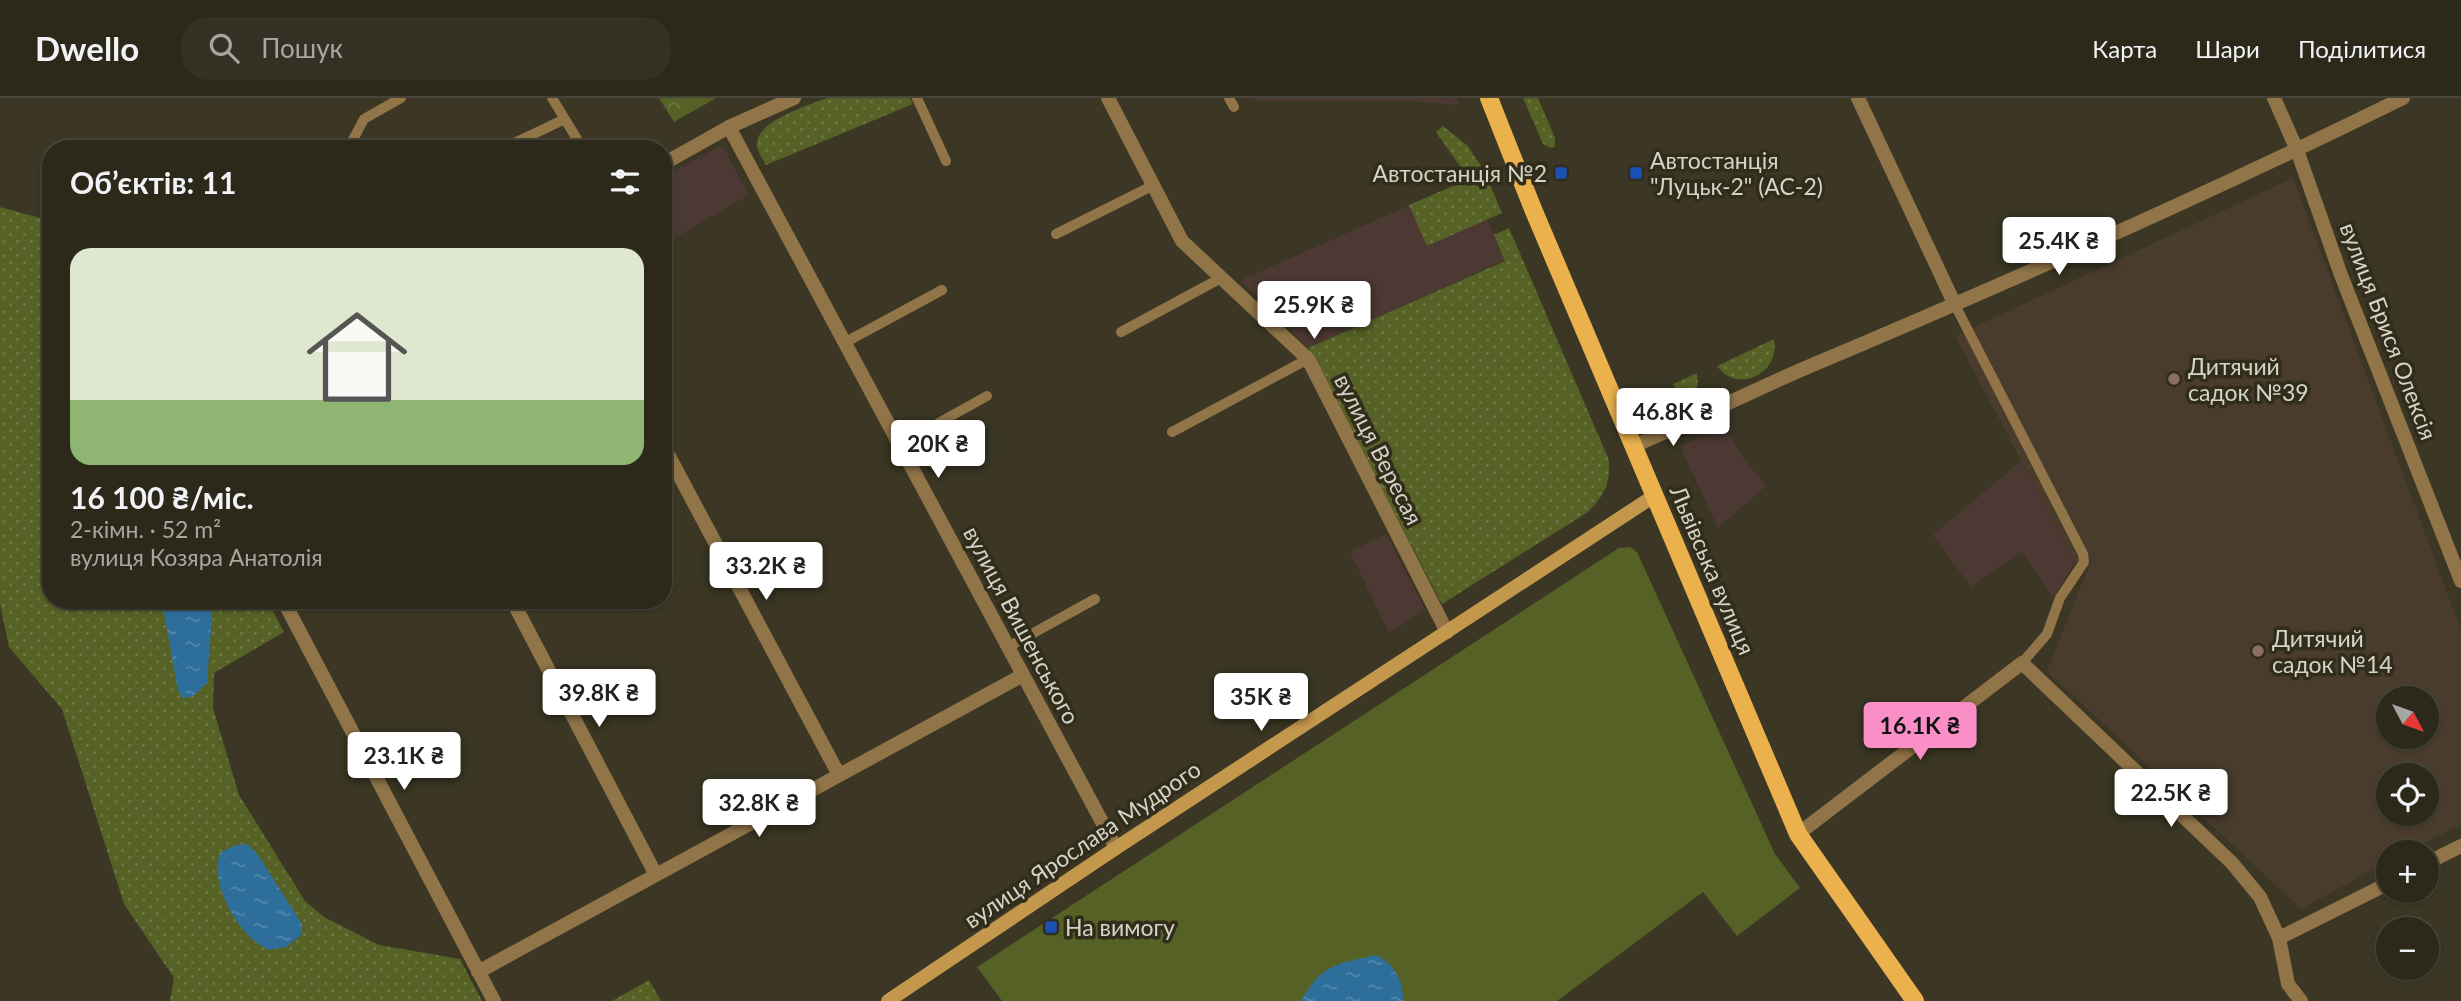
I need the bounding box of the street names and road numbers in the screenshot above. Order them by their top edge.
street label: вулиця Брися Олексія [2335,218,2443,444]
street label: вулиця Вересая [1329,369,1429,529]
street label: Львівська вулиця [1664,480,1761,659]
street label: вулиця Вишенського [958,521,1086,729]
street label: вулиця Ярослава Мудрого [958,754,1206,934]

